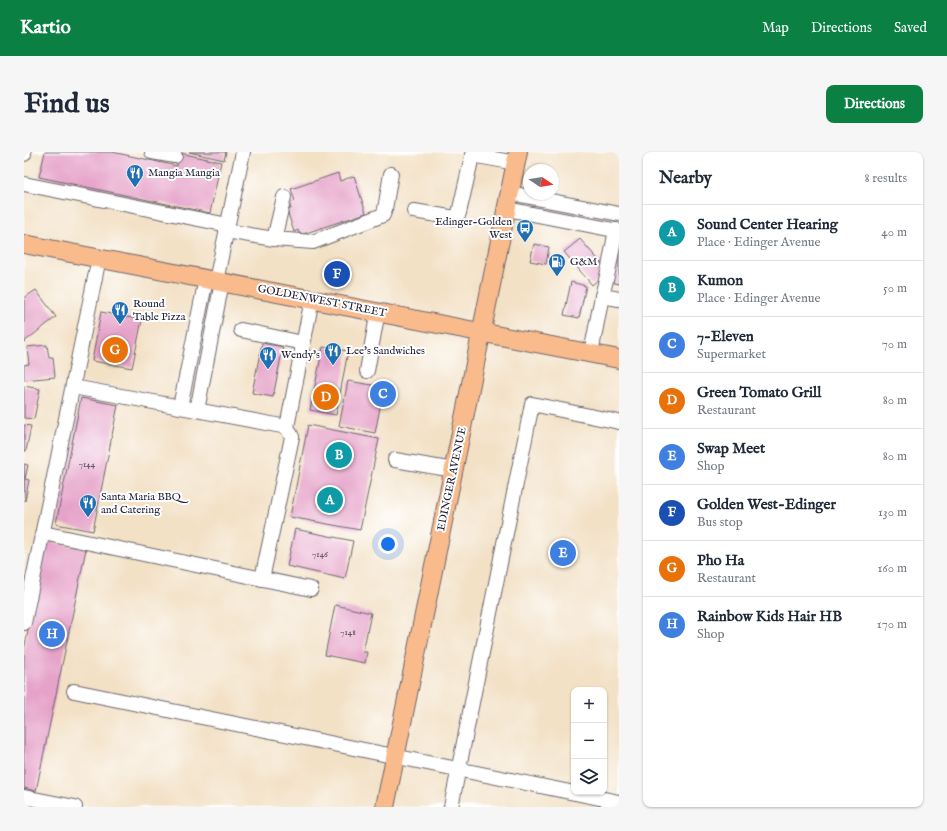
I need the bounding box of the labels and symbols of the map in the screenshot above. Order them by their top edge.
restaurant icon: Mangia Mangia [125,163,145,188]
north arrow [523,164,559,200]
place label: Mangia Mangia [148,166,220,180]
place label: Edinger-Golden West [435,215,512,242]
bus stop icon: Edinger-Golden West [515,218,535,243]
fuel station icon: G&M [547,252,567,277]
place label: G&M [570,255,598,269]
pin: F [324,259,350,289]
street label: GOLDENWEST STREET [256,282,388,320]
place label: Round Table Pizza [133,297,186,324]
restaurant icon: Round Table Pizza [110,300,130,325]
pin: G [102,335,128,365]
restaurant icon: Lee's Sandwiches [323,341,343,366]
place label: Lee's Sandwiches [346,344,425,358]
restaurant icon: Wendy's [258,345,278,370]
place label: Wendy's [281,348,320,362]
pin: C [370,379,396,409]
pin: D [313,382,339,412]
street label: EDINGER AVENUE [434,425,470,532]
pin: B [326,440,352,470]
house number: 7144 [79,459,96,470]
pin: A [317,485,343,515]
place label: Santa Maria BBQ and Catering [101,490,189,517]
restaurant icon: Santa Maria BBQ and Catering [78,493,98,518]
your location [378,534,398,554]
pin: E [550,538,576,568]
house number: 7146 [312,549,328,560]
pin: H [39,619,65,649]
house number: 7148 [340,627,356,638]

